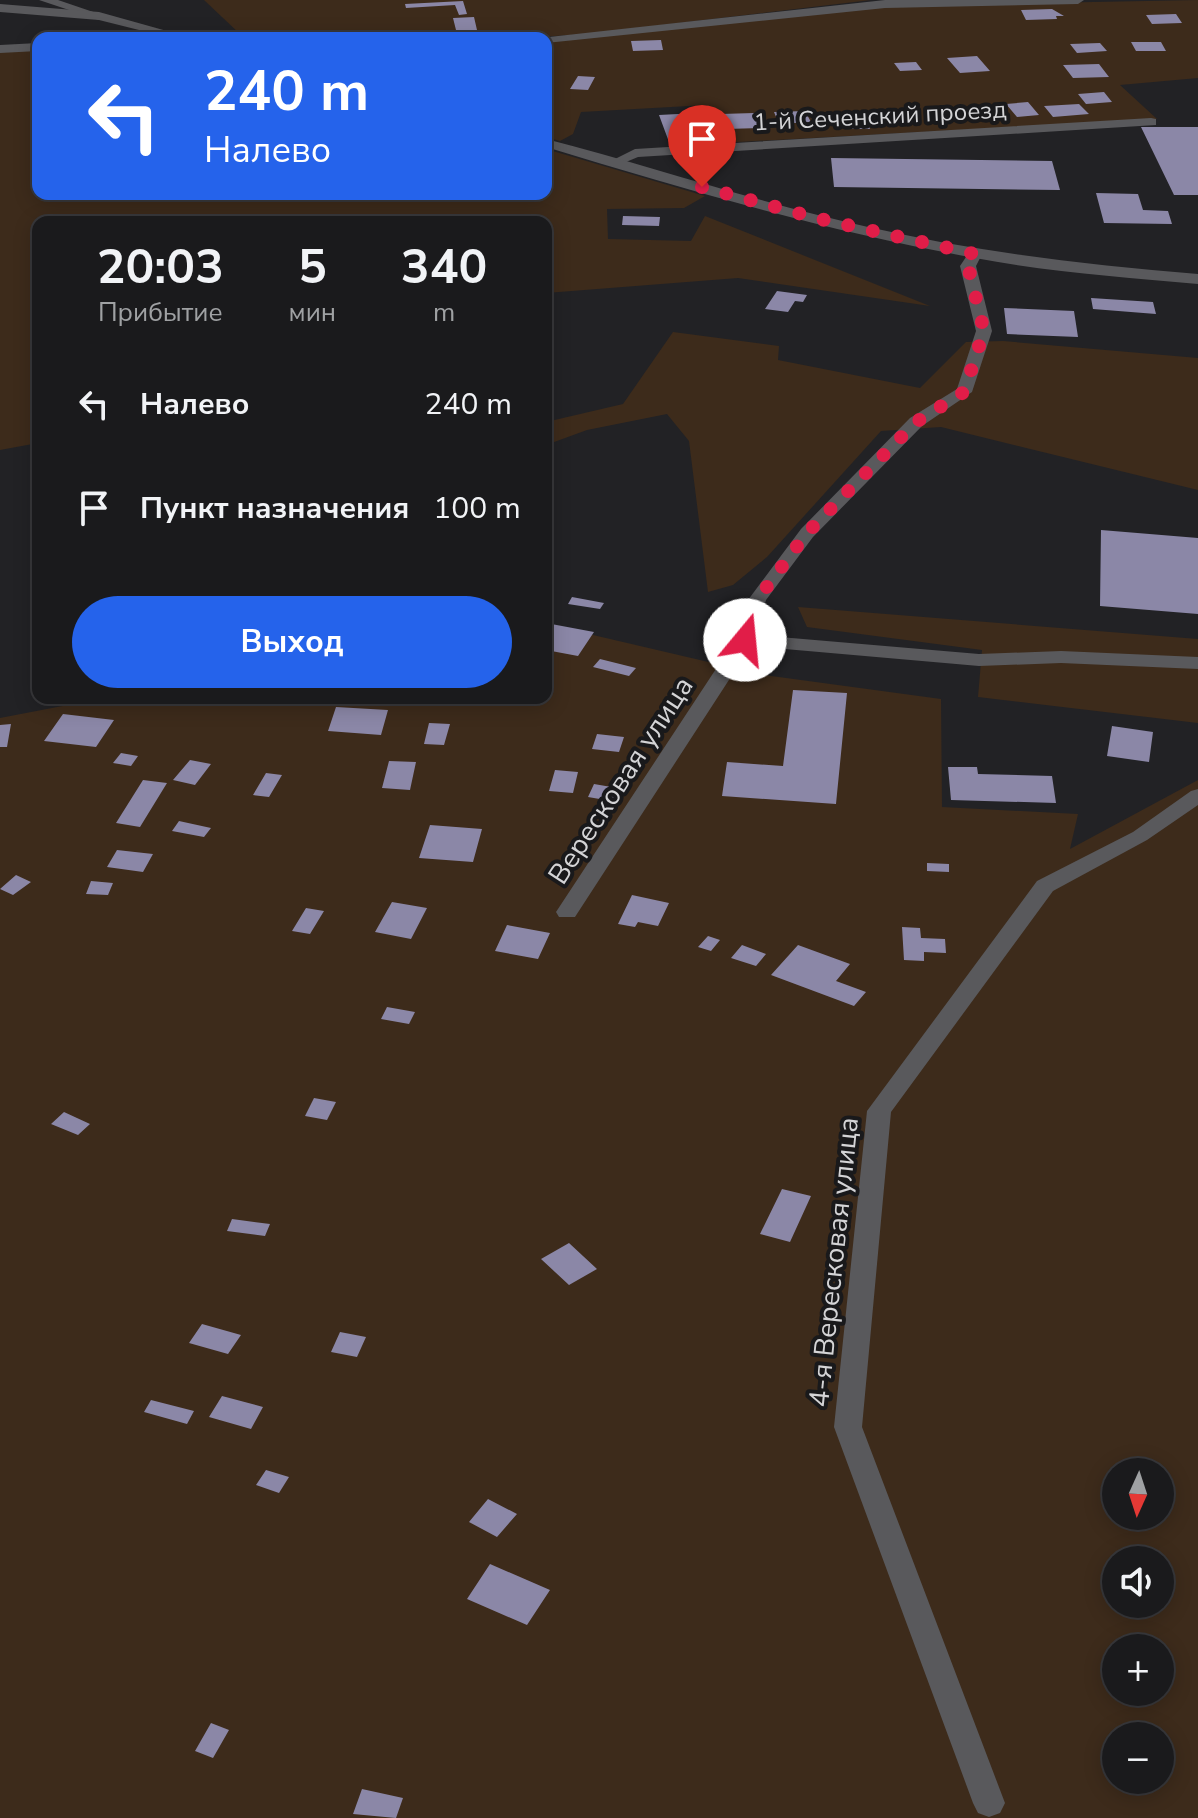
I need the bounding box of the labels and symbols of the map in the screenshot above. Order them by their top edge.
street label: 1-й Сеченский проезд [753,93,1007,139]
pin [668,105,736,187]
position arrow [703,598,787,682]
street label: Вересковая улица [539,669,702,892]
street label: 4-я Вересковая улица [800,1115,868,1409]
north arrow [1102,1458,1174,1530]

